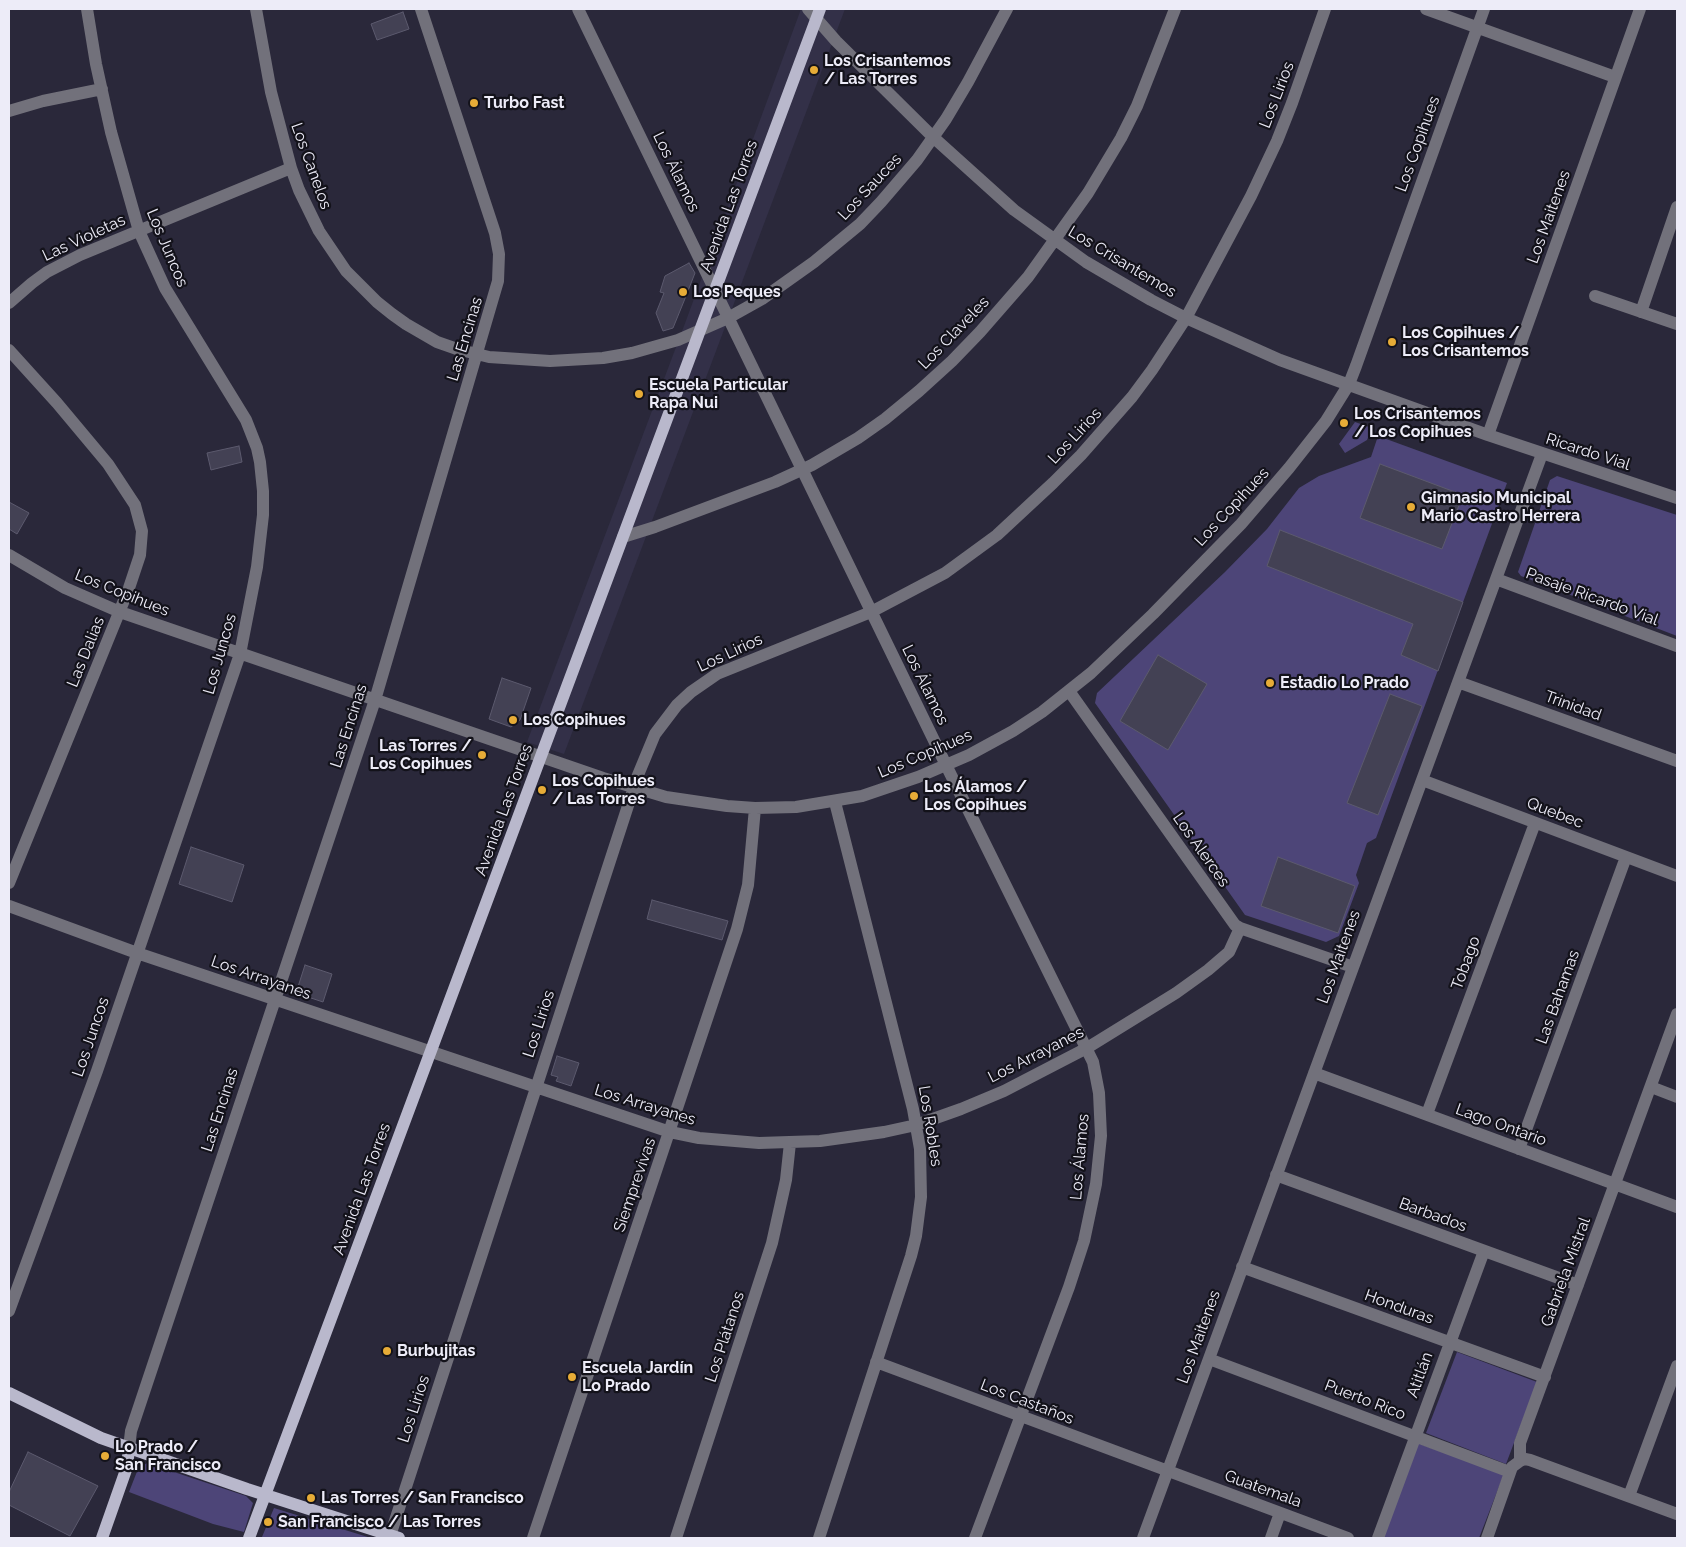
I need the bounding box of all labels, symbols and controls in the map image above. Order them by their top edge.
place label: Los Crisantemos / Las Torres [824,51,951,89]
street label: Los Lirios [1256,59,1298,131]
marker: Los Crisantemos / Las Torres [808,64,820,76]
place label: Turbo Fast [484,93,564,113]
street label: Los Copihues [1392,94,1444,194]
marker: Turbo Fast [468,97,480,109]
street label: Los Canelos [287,120,335,212]
street label: Los Álamos [648,129,704,215]
street label: Avenida Las Torres [696,137,762,275]
street label: Los Sauces [834,150,906,224]
street label: Los Maitenes [1523,168,1575,266]
street label: Los Juncos [142,206,192,290]
street label: Las Violetas [40,210,128,266]
street label: Los Crisantemos [1064,222,1180,302]
place label: Los Peques [693,282,781,302]
marker: Los Peques [677,286,689,298]
street label: Los Claveles [915,293,993,373]
street label: Las Encinas [443,295,487,383]
place label: Los Copihues / Los Crisantemos [1402,323,1529,361]
marker: Los Copihues / Los Crisantemos [1386,336,1398,348]
place label: Escuela Particular Rapa Nui [649,375,788,413]
marker: Escuela Particular Rapa Nui [633,388,645,400]
street label: Los Lirios [1044,404,1106,468]
place label: Los Crisantemos / Los Copihues [1354,404,1481,442]
marker: Los Crisantemos / Los Copihues [1338,417,1350,429]
street label: Ricardo Vial [1543,429,1633,475]
street label: Los Copihues [1191,464,1273,550]
place label: Gimnasio Municipal Mario Castro Herrera [1421,488,1580,526]
marker: Gimnasio Municipal Mario Castro Herrera [1405,501,1417,513]
street label: Pasaje Ricardo Vial [1523,564,1661,630]
street label: Los Copihues [72,565,172,621]
street label: Los Juncos [199,612,241,696]
street label: Las Dalias [63,614,109,690]
street label: Los Lirios [694,630,766,676]
street label: Los Álamos [897,642,953,728]
place label: Estadio Lo Prado [1280,673,1409,693]
marker: Estadio Lo Prado [1264,677,1276,689]
street label: Las Encinas [326,682,372,770]
street label: Trinidad [1542,687,1604,725]
place label: Los Copihues [523,710,626,730]
marker: Los Copihues [507,714,519,726]
street label: Los Copihues [875,726,975,782]
place label: Las Torres / Los Copihues [369,736,472,774]
street label: Avenida Las Torres [471,741,537,879]
marker: Las Torres / Los Copihues [476,749,488,761]
place label: Los Copihues / Las Torres [552,771,655,809]
place label: Los Álamos / Los Copihues [924,777,1027,815]
marker: Los Copihues / Las Torres [536,784,548,796]
marker: Los Álamos / Los Copihues [908,790,920,802]
street label: Quebec [1524,793,1586,833]
street label: Los Alerces [1168,809,1234,891]
street label: Los Maitenes [1313,908,1365,1006]
street label: Tobago [1447,934,1485,992]
street label: Las Bahamas [1532,947,1584,1047]
street label: Los Arrayanes [208,952,314,1004]
street label: Los Lirios [519,988,559,1060]
street label: Los Juncos [68,995,114,1079]
street label: Los Arrayanes [985,1023,1087,1087]
street label: Las Encinas [197,1066,243,1154]
street label: Los Arrayanes [592,1081,698,1129]
street label: Los Robles [914,1084,946,1168]
street label: Lago Ontario [1453,1100,1549,1150]
street label: Los Álamos [1067,1113,1093,1201]
street label: Avenida Las Torres [329,1120,395,1258]
street label: Siemprevivas [610,1135,660,1235]
street label: Barbados [1396,1194,1470,1236]
street label: Gabriela Mistral [1537,1215,1595,1329]
street label: Honduras [1362,1286,1436,1328]
street label: Los Maitenes [1173,1288,1225,1386]
street label: Los Plátanos [701,1289,749,1385]
place label: Burbujitas [397,1341,475,1361]
marker: Burbujitas [381,1345,393,1357]
street label: Atitlán [1403,1350,1437,1400]
place label: Escuela Jardín Lo Prado [582,1358,693,1396]
marker: Escuela Jardín Lo Prado [566,1371,578,1383]
street label: Los Lirios [394,1373,434,1445]
street label: Los Castaños [978,1375,1076,1429]
street label: Puerto Rico [1322,1376,1408,1424]
place label: Lo Prado / San Francisco [115,1437,221,1475]
marker: Lo Prado / San Francisco [99,1450,111,1462]
street label: Guatemala [1222,1466,1304,1512]
place label: Las Torres / San Francisco [321,1488,524,1508]
marker: Las Torres / San Francisco [305,1492,317,1504]
place label: San Francisco / Las Torres [278,1512,481,1532]
marker: San Francisco / Las Torres [262,1516,274,1528]

